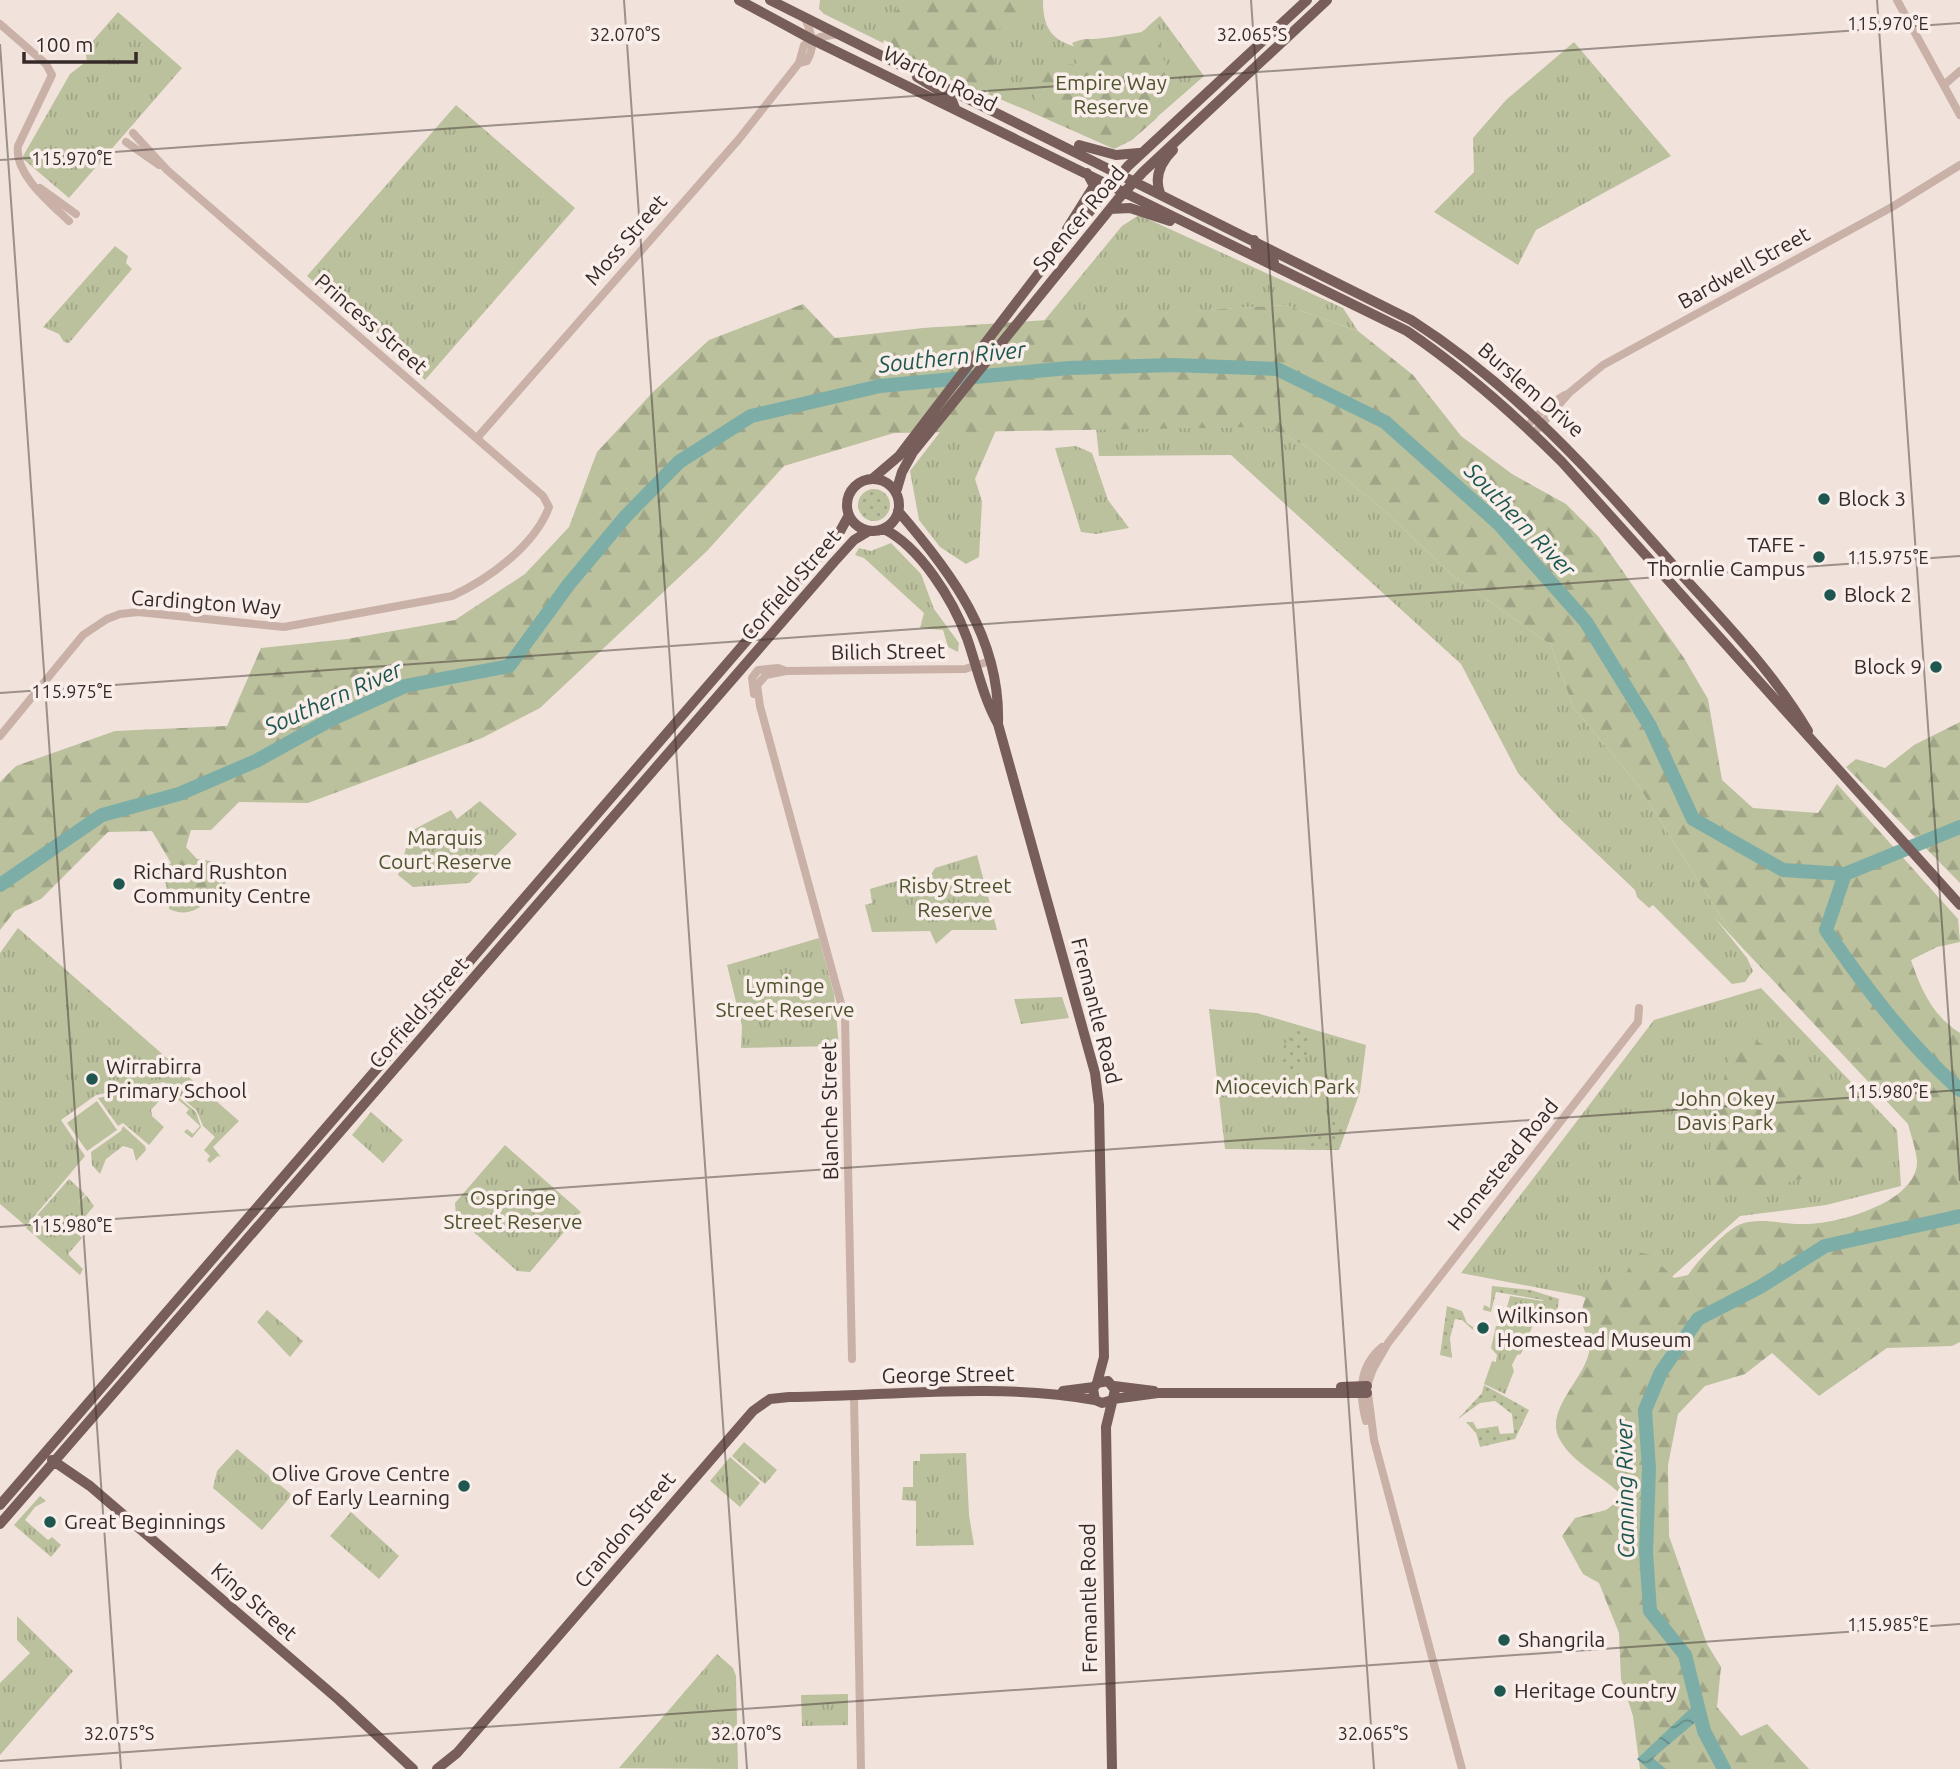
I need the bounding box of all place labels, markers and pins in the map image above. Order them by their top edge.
place label: Block 3 [1838,486,1906,510]
marker: Block 3 [1816,491,1832,507]
place label: TAFE - Thornlie Campus [1647,532,1805,580]
marker: TAFE - Thornlie Campus [1811,549,1827,565]
place label: Block 2 [1844,582,1912,606]
marker: Block 2 [1822,587,1838,603]
place label: Block 9 [1854,654,1922,678]
marker: Block 9 [1928,659,1944,675]
place label: Richard Rushton Community Centre [133,859,311,907]
marker: Richard Rushton Community Centre [111,876,127,892]
place label: Wirrabirra Primary School [106,1054,247,1102]
marker: Wirrabirra Primary School [84,1071,100,1087]
place label: Wilkinson Homestead Museum [1497,1303,1692,1351]
marker: Wilkinson Homestead Museum [1475,1320,1491,1336]
place label: Olive Grove Centre of Early Learning [272,1461,450,1509]
marker: Olive Grove Centre of Early Learning [456,1478,472,1494]
place label: Great Beginnings [64,1509,226,1533]
marker: Great Beginnings [42,1514,58,1530]
place label: Shangrila [1518,1627,1605,1651]
marker: Shangrila [1496,1632,1512,1648]
place label: Heritage Country [1514,1678,1677,1702]
marker: Heritage Country [1492,1683,1508,1699]

